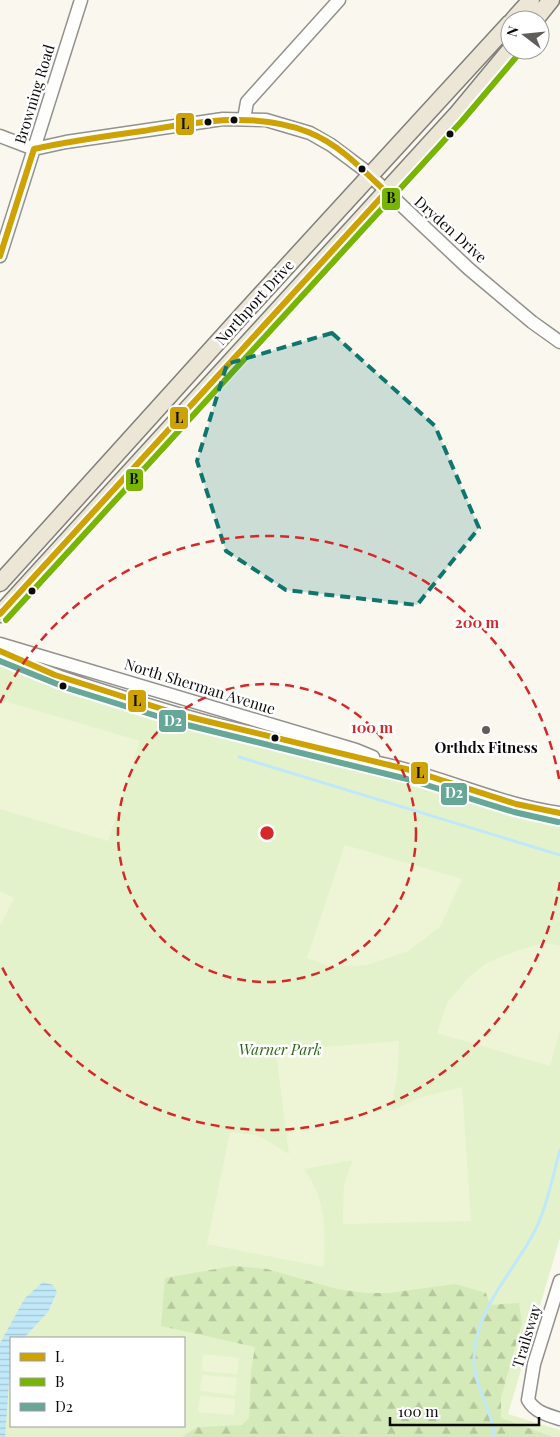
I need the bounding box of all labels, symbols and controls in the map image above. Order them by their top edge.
north arrow [500,10,550,60]
text: N [501,24,523,39]
street label: Browning Road [9,41,59,146]
line badge: L [175,112,195,136]
text: L [181,114,190,133]
unlabelled marker [229,115,239,125]
unlabelled marker [203,117,213,127]
unlabelled marker [445,129,455,139]
unlabelled marker [357,164,367,174]
line badge: B [381,187,401,211]
text: B [386,188,396,207]
street label: Dryden Drive [411,191,491,267]
street label: Northport Drive [210,255,298,349]
line badge: L [169,406,189,430]
text: L [175,408,184,427]
line badge: B [125,468,144,492]
text: B [129,469,139,488]
unlabelled marker [27,586,37,596]
text: 200 m [455,612,500,632]
street label: North Sherman Avenue [122,654,278,718]
unlabelled marker [58,681,68,691]
line badge: L [127,689,147,713]
text: L [133,691,142,710]
line badge: D2 [158,709,187,733]
text: D2 [164,711,182,730]
text: 100 m [351,717,394,737]
marker: Orthdx Fitness [480,724,492,736]
unlabelled marker [270,733,280,743]
place label: Orthdx Fitness [434,737,538,757]
line badge: L [410,761,429,785]
text: L [416,763,425,782]
line badge: D2 [440,782,468,806]
text: D2 [445,783,463,802]
centre of rings [258,824,276,842]
park label: Warner Park [239,1039,322,1059]
street label: Trailsway [507,1301,545,1370]
legend [10,1337,185,1427]
text: L [55,1346,64,1366]
text: B [55,1371,64,1391]
scale bar [390,1394,539,1426]
text: D2 [55,1396,73,1416]
text: 100 m [398,1401,439,1421]

